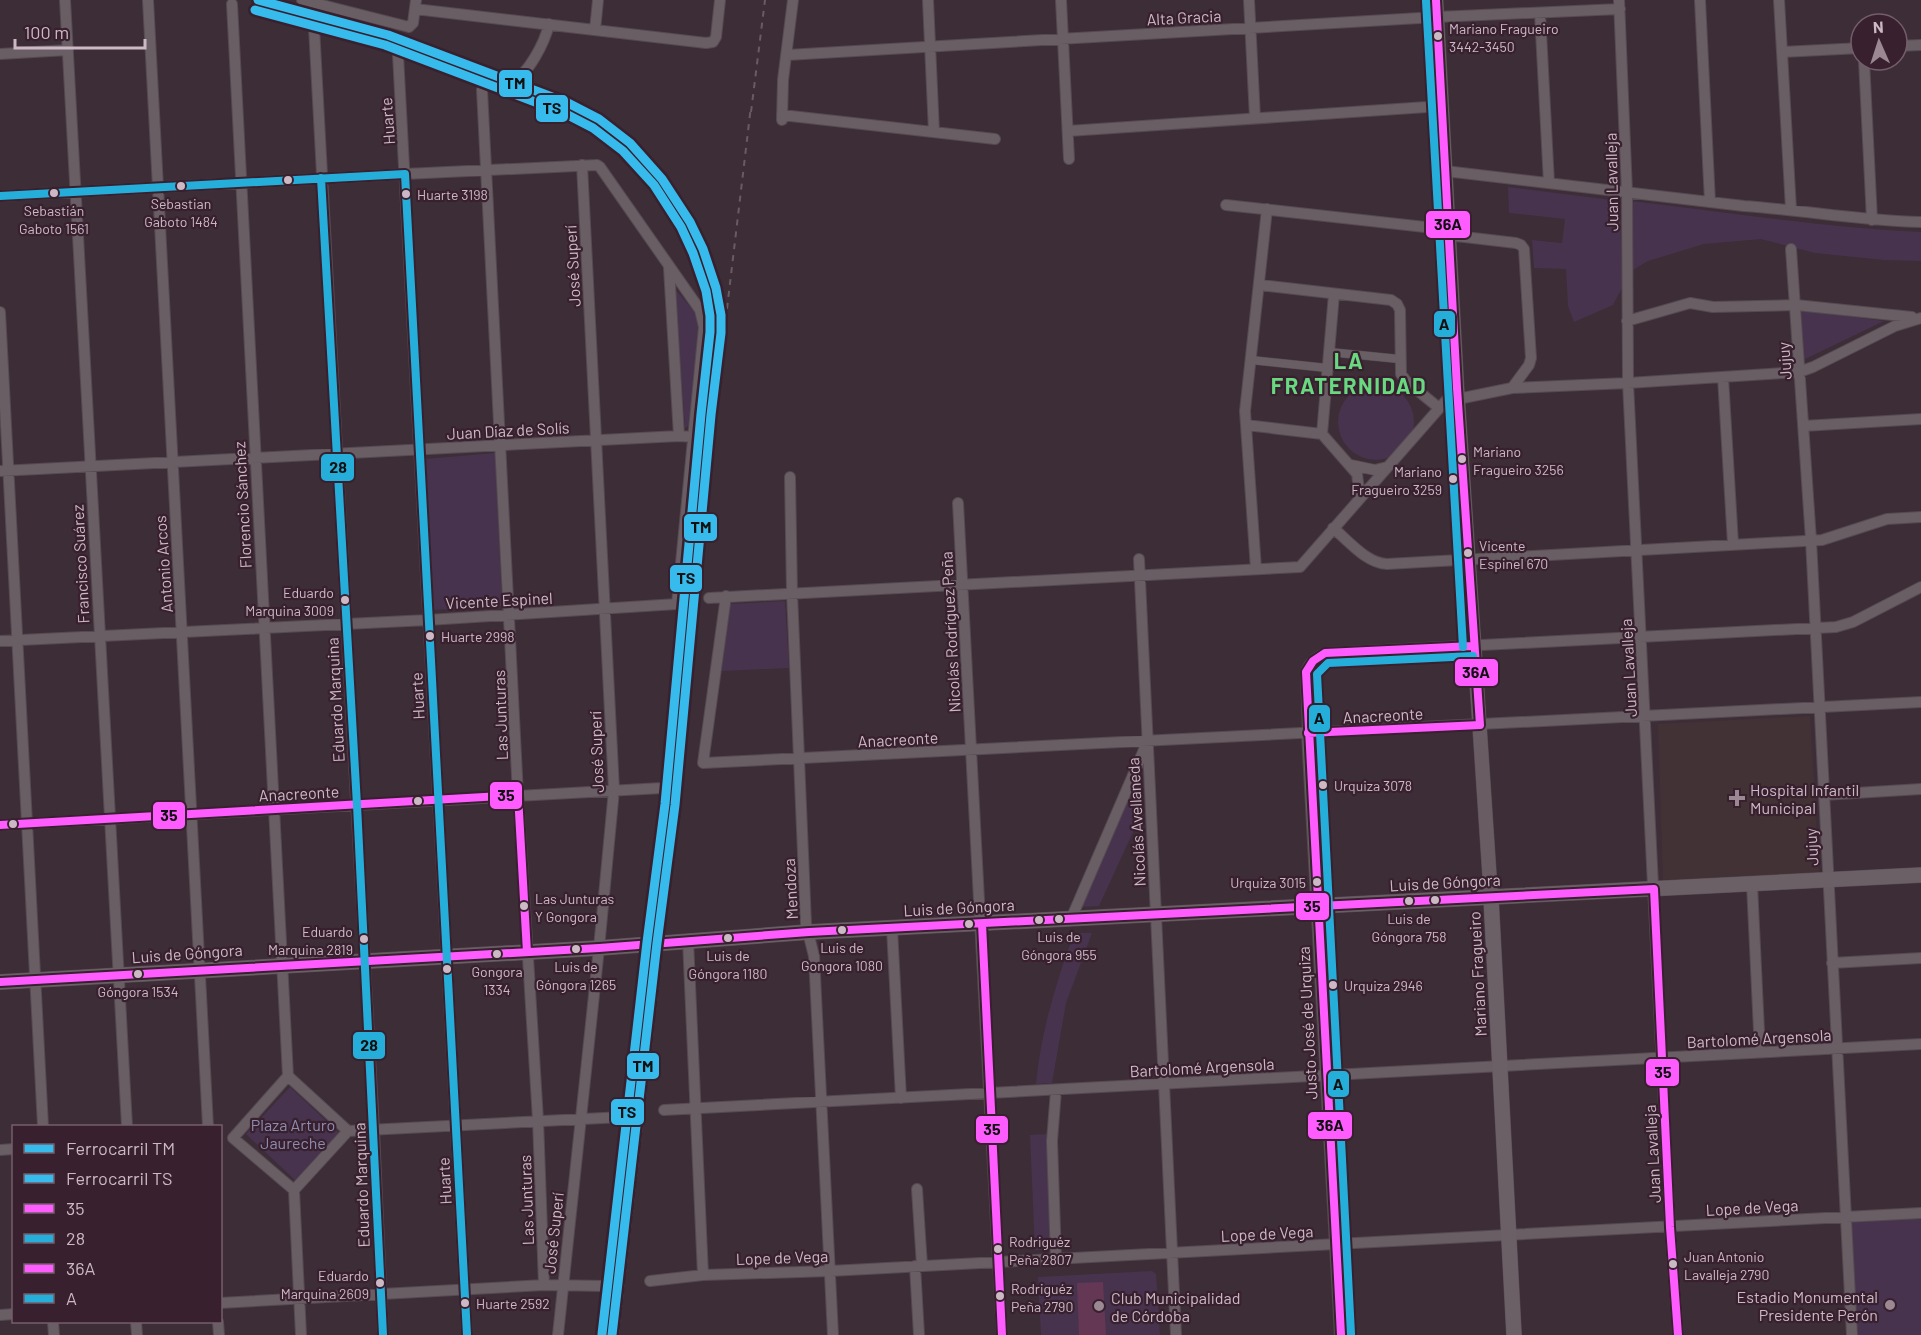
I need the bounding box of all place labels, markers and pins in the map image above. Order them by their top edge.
place label: Mariano Fragueiro 3442-3450 [1449,20,1559,55]
marker: Mariano Fragueiro 3442-3450 [1432,30,1444,42]
unlabelled marker [282,174,294,186]
marker: Sebastian Gaboto 1484 [175,180,187,192]
place label: Huarte 3198 [417,186,488,203]
marker: Sebastián Gaboto 1561 [48,187,60,199]
marker: Huarte 3198 [400,188,412,200]
place label: Sebastian Gaboto 1484 [144,195,218,230]
place label: Sebastián Gaboto 1561 [19,202,89,237]
place label: Mariano Fragueiro 3256 [1473,443,1564,478]
marker: Mariano Fragueiro 3256 [1456,453,1468,465]
place label: Mariano Fragueiro 3259 [1351,463,1442,498]
marker: Mariano Fragueiro 3259 [1447,473,1459,485]
place label: Vicente Espinel 670 [1479,537,1548,572]
marker: Vicente Espinel 670 [1462,547,1474,559]
place label: Eduardo Marquina 3009 [245,584,334,619]
marker: Eduardo Marquina 3009 [339,594,351,606]
place label: Huarte 2998 [441,628,515,645]
marker: Huarte 2998 [424,630,436,642]
place label: Urquiza 3078 [1334,777,1412,794]
marker: Urquiza 3078 [1317,779,1329,791]
place label: Hospital Infantil Municipal [1750,780,1859,817]
marker: Hospital Infantil Municipal [1728,789,1746,807]
unlabelled marker [412,795,424,807]
unlabelled marker [7,818,19,830]
place label: Urquiza 3015 [1230,874,1306,891]
marker: Urquiza 3015 [1311,876,1323,888]
place label: Las Junturas Y Gongora [535,890,615,925]
unlabelled marker [1429,894,1441,906]
marker: Luis de Góngora 758 [1403,895,1415,907]
marker: Las Junturas Y Gongora [518,900,530,912]
place label: Luis de Góngora 758 [1372,910,1446,945]
marker: Luis de Góngora 955 [1053,913,1065,925]
unlabelled marker [1033,914,1045,926]
unlabelled marker [963,918,975,930]
place label: Eduardo Marquina 2819 [268,923,353,958]
marker: Luis de Gongora 1080 [836,924,848,936]
place label: Luis de Góngora 955 [1021,928,1097,963]
marker: Luis de Góngora 1180 [722,932,734,944]
marker: Eduardo Marquina 2819 [358,933,370,945]
place label: Luis de Gongora 1080 [801,939,883,974]
marker: Luis de Góngora 1265 [570,943,582,955]
place label: Luis de Góngora 1180 [689,947,767,982]
marker: Gongora 1334 [491,948,503,960]
place label: Luis de Góngora 1265 [536,958,616,993]
unlabelled marker [441,963,453,975]
place label: Gongora 1334 [471,963,523,998]
marker: Góngora 1534 [132,968,144,980]
place label: Urquiza 2946 [1344,977,1423,994]
marker: Urquiza 2946 [1327,979,1339,991]
place label: Góngora 1534 [98,983,178,1000]
place label: Rodriguéz Peña 2807 [1009,1233,1072,1268]
marker: Rodriguéz Peña 2807 [992,1243,1004,1255]
place label: Juan Antonio Lavalleja 2790 [1684,1248,1769,1283]
marker: Juan Antonio Lavalleja 2790 [1667,1258,1679,1270]
place label: Eduardo Marquina 2609 [281,1267,369,1302]
marker: Eduardo Marquina 2609 [374,1277,386,1289]
place label: Rodriguéz Peña 2790 [1011,1280,1073,1315]
place label: Estadio Monumental Presidente Perón [1737,1287,1878,1324]
place label: Club Municipalidad de Córdoba [1111,1288,1240,1325]
marker: Rodriguéz Peña 2790 [994,1290,1006,1302]
place label: Huarte 2592 [476,1295,550,1312]
marker: Huarte 2592 [459,1297,471,1309]
marker: Estadio Monumental Presidente Perón [1883,1298,1897,1312]
marker: Club Municipalidad de Córdoba [1092,1299,1106,1313]

